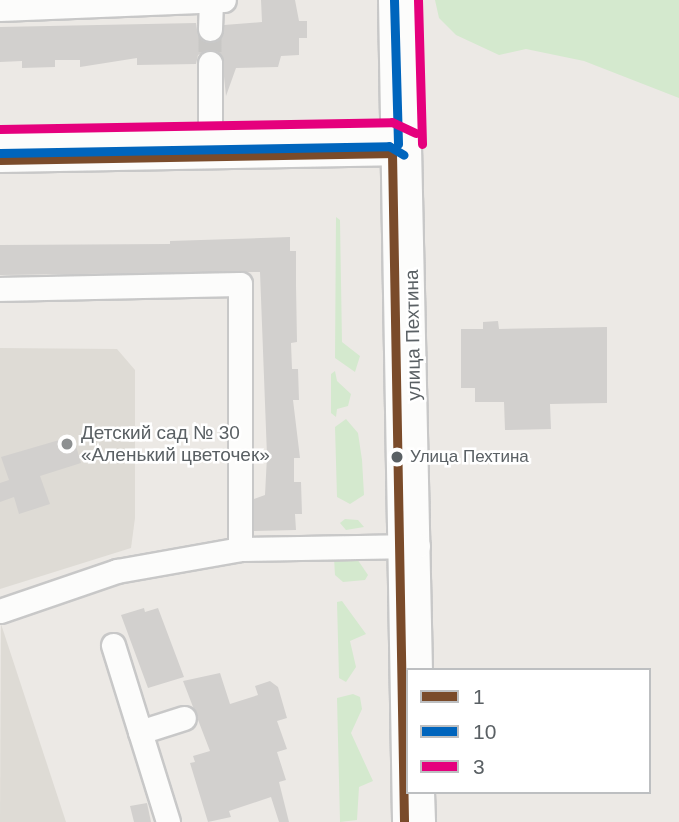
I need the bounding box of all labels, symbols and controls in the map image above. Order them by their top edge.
street label: улица Пехтина [400,269,426,401]
place label: Детский сад № 30 «Аленький цветочек» [81,422,270,466]
marker: Детский сад № 30 «Аленький цветочек» [59,436,75,452]
place label: Улица Пехтина [410,447,529,467]
marker: Улица Пехтина [390,450,404,464]
legend [406,668,651,794]
text: 1 [473,685,485,708]
text: 10 [473,720,496,743]
text: 3 [473,755,485,778]

